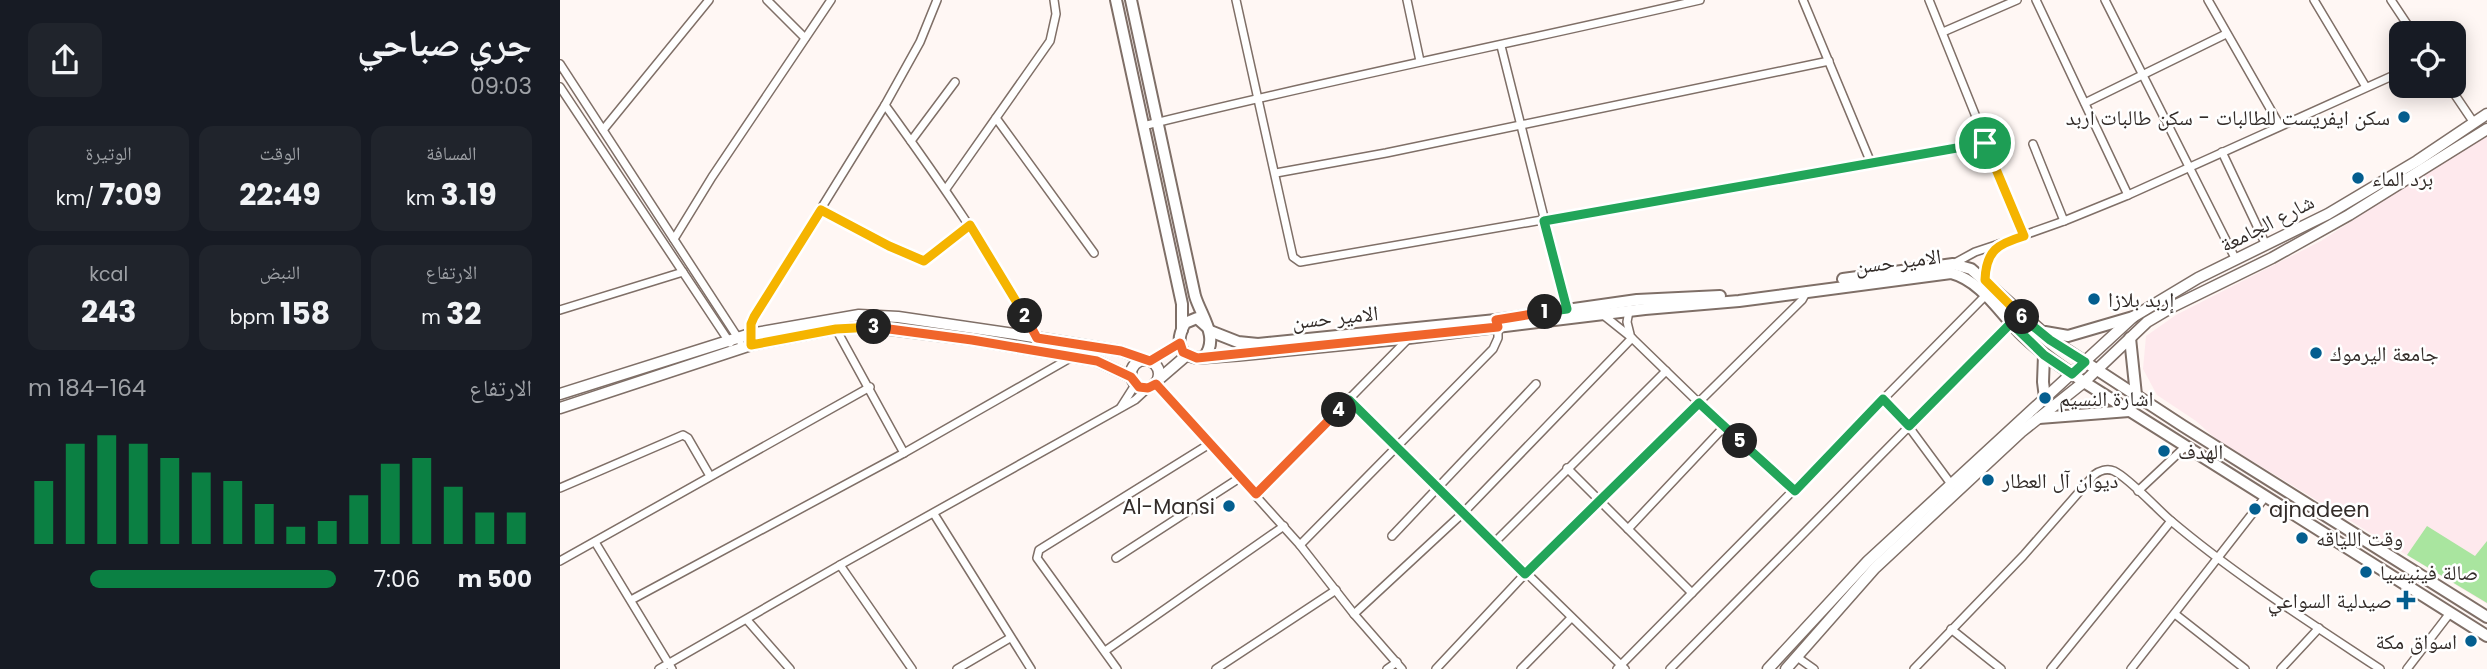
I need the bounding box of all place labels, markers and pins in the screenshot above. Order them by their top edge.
place label: سكن ايفريست للطالبات - سكن طالبات اربد [2066,103,2390,132]
marker: سكن ايفريست للطالبات - سكن طالبات اربد [2396,109,2412,125]
pin [1955,113,2015,173]
place label: برد الماء [2372,164,2433,193]
marker: برد الماء [2350,170,2366,186]
place label: إربد بلازا [2108,285,2174,314]
marker: إربد بلازا [2086,291,2102,307]
pin: 1 [1528,294,1562,330]
pin: 2 [1008,298,1042,334]
pin: 6 [2004,300,2040,334]
pin: 3 [856,310,892,344]
place label: جامعة اليرموك [2330,339,2439,368]
marker: جامعة اليرموك [2308,345,2324,361]
place label: اشارة النسيم [2059,384,2154,413]
marker: اشارة النسيم [2037,390,2053,406]
pin: 4 [1322,392,1356,428]
pin: 5 [1722,424,1758,458]
place label: الهدف [2178,437,2223,466]
marker: الهدف [2156,443,2172,459]
place label: ديوان آل العطار [2001,466,2119,495]
marker: ديوان آل العطار [1980,472,1996,488]
place label: Al-Mansi [1122,492,1215,521]
place label: ajnadeen [2269,495,2370,524]
marker: Al-Mansi [1221,498,1237,514]
marker: ajnadeen [2247,501,2263,517]
place label: وقت اللياقه [2316,524,2403,553]
marker: وقت اللياقه [2294,530,2310,546]
place label: صالة فينيسيا [2380,558,2478,587]
marker: صالة فينيسيا [2358,564,2374,580]
place label: صيدلية السواعي [2268,586,2392,617]
marker: صيدلية السواعي [2398,592,2414,608]
place label: اسواق مكة [2375,627,2457,656]
marker: اسواق مكة [2463,633,2479,649]

